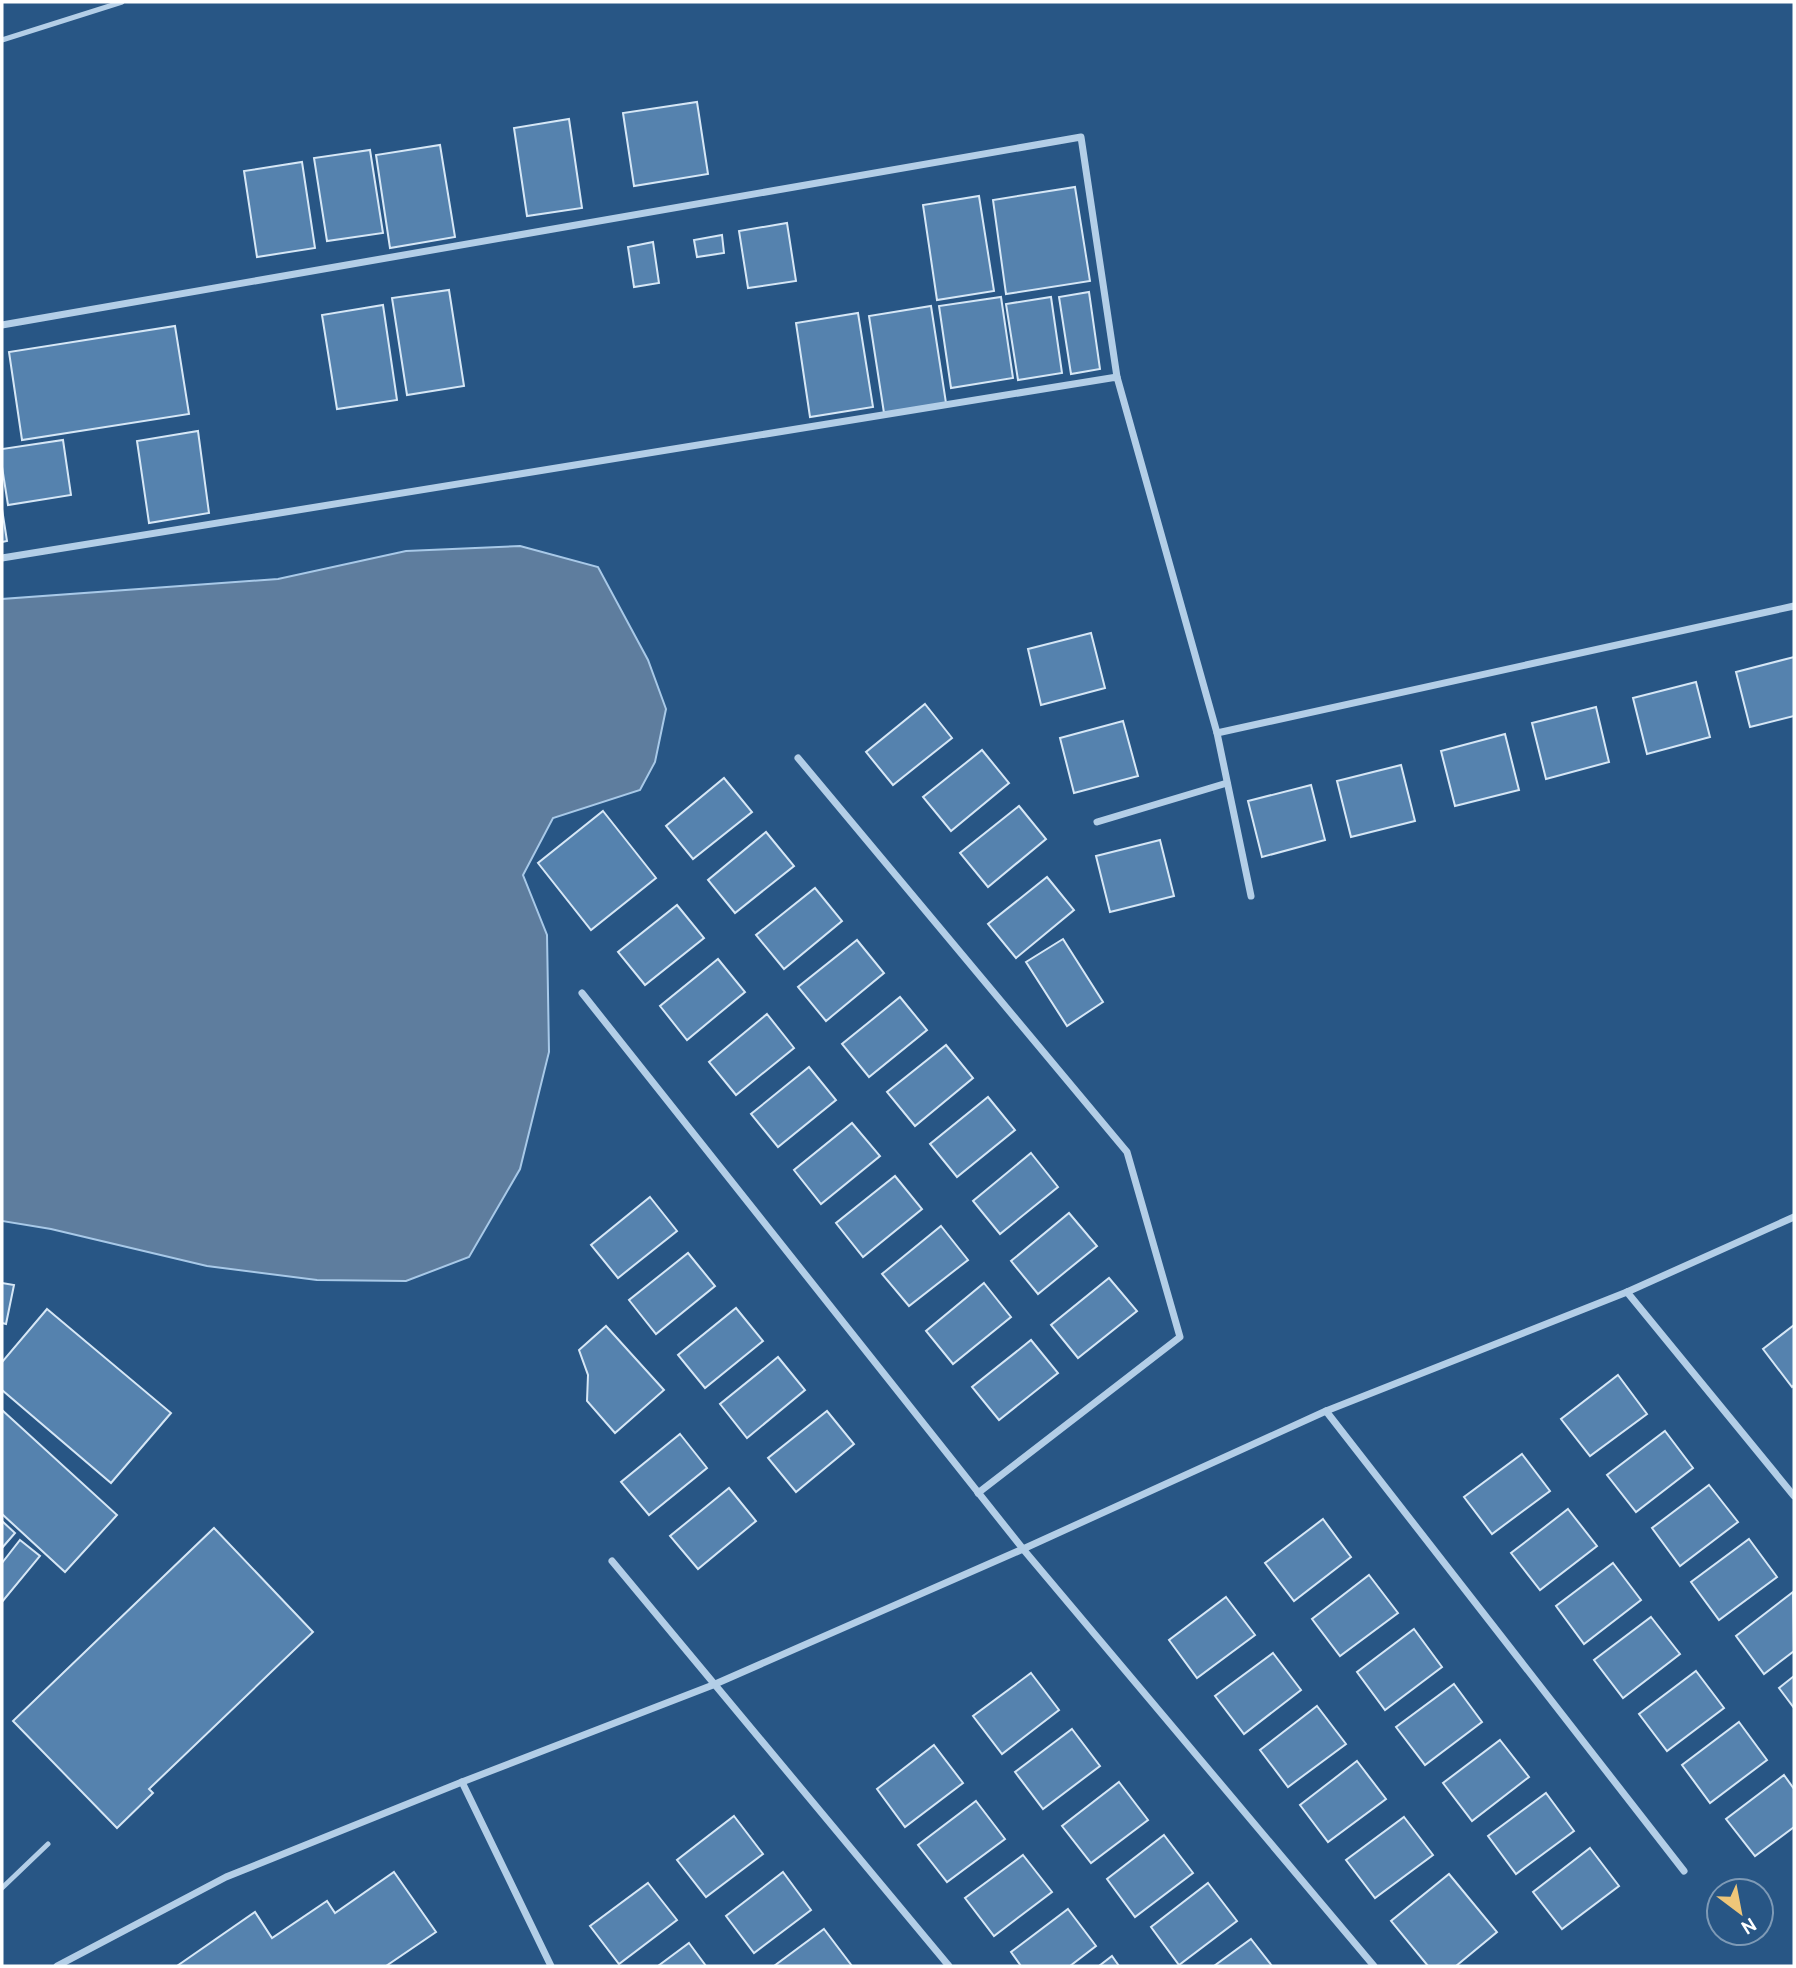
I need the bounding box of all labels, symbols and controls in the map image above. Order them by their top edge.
north arrow [1705,1877,1775,1947]
text: N [1737,1913,1761,1939]

